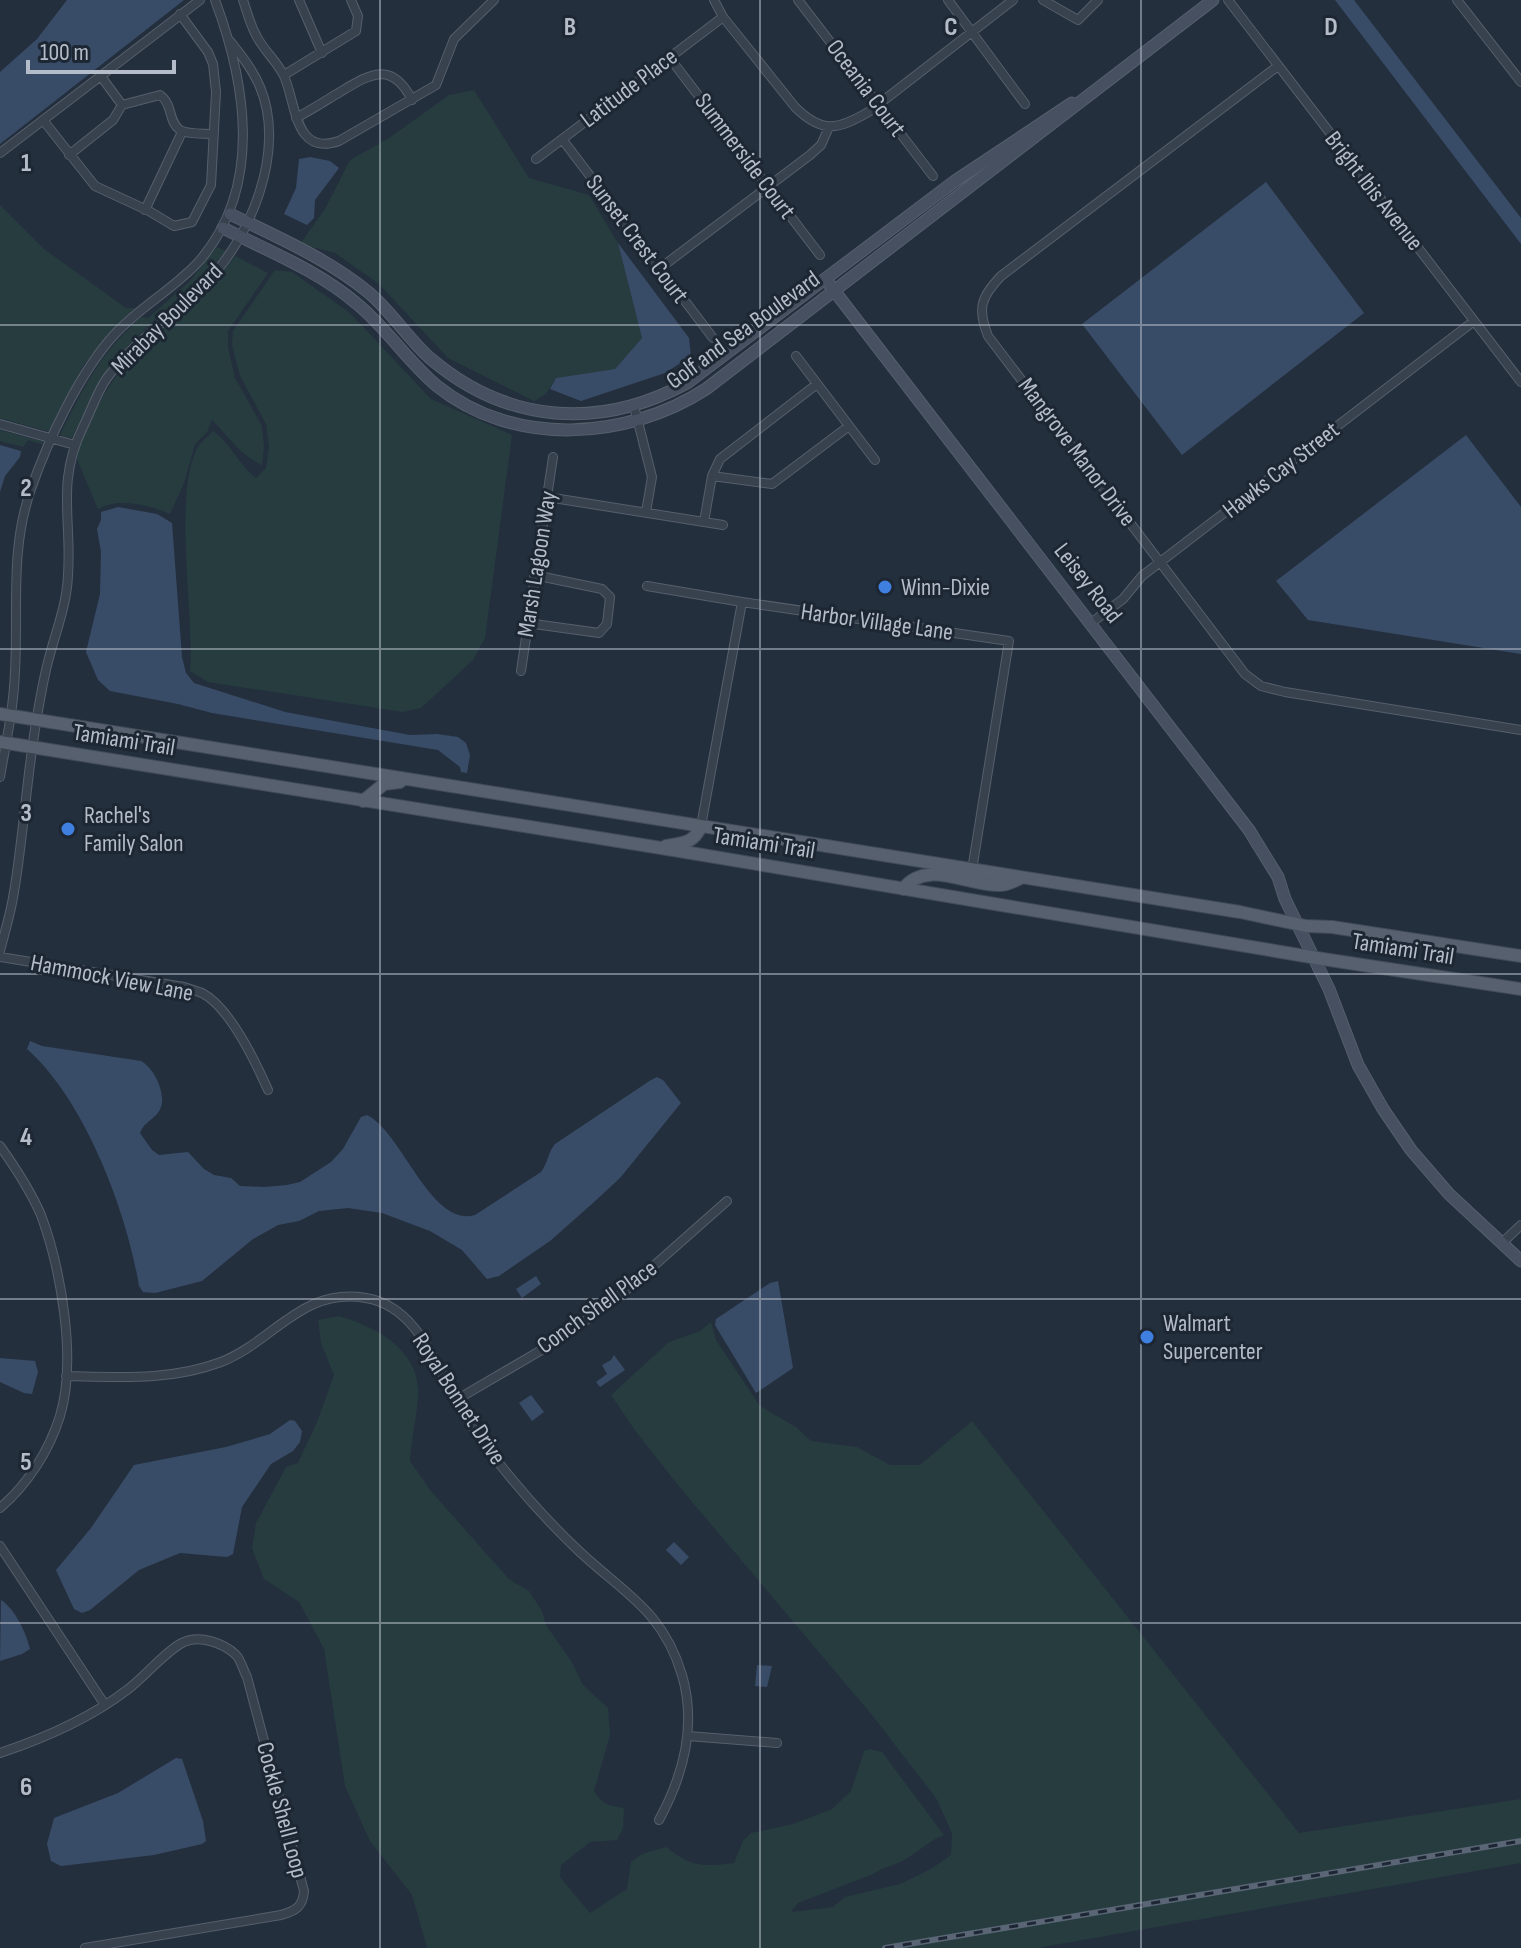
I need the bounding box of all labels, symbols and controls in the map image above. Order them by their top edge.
text: B [564,12,576,43]
text: C [944,12,958,43]
text: D [1324,12,1338,43]
scale bar [28,24,174,74]
street label: Oceania Court [820,34,912,142]
text: 100 m [40,38,89,67]
street label: Latitude Place [575,42,683,134]
street label: Summerside Court [688,87,802,225]
street label: Bright Ibis Avenue [1318,126,1430,256]
text: 1 [21,148,31,179]
street label: Sunset Crest Court [579,169,695,309]
street label: Mirabay Boulevard [105,257,229,381]
street label: Golf and Sea Boulevard [661,265,825,395]
street label: Mangrove Manor Drive [1012,372,1142,532]
street label: Hawks Cay Street [1217,415,1345,525]
text: 2 [20,473,32,504]
street label: Marsh Lagoon Way [511,489,563,639]
street label: Leisey Road [1048,537,1128,629]
place label: Winn-Dixie [901,573,990,602]
marker: Winn-Dixie [876,578,894,596]
street label: Harbor Village Lane [799,597,955,647]
street label: Tamiami Trail [71,718,177,762]
text: 3 [20,798,32,829]
place label: Rachel's Family Salon [84,801,184,858]
marker: Rachel's Family Salon [59,820,77,838]
street label: Tamiami Trail [711,821,817,865]
street label: Tamiami Trail [1350,927,1456,971]
street label: Hammock View Lane [28,948,196,1008]
text: 4 [20,1122,32,1153]
street label: Conch Shell Place [531,1254,663,1360]
place label: Walmart Supercenter [1163,1309,1263,1366]
street label: Royal Bonnet Drive [406,1328,512,1470]
marker: Walmart Supercenter [1138,1328,1156,1346]
text: 5 [20,1447,32,1478]
street label: Cockle Shell Loop [250,1739,314,1881]
text: 6 [20,1772,32,1803]

